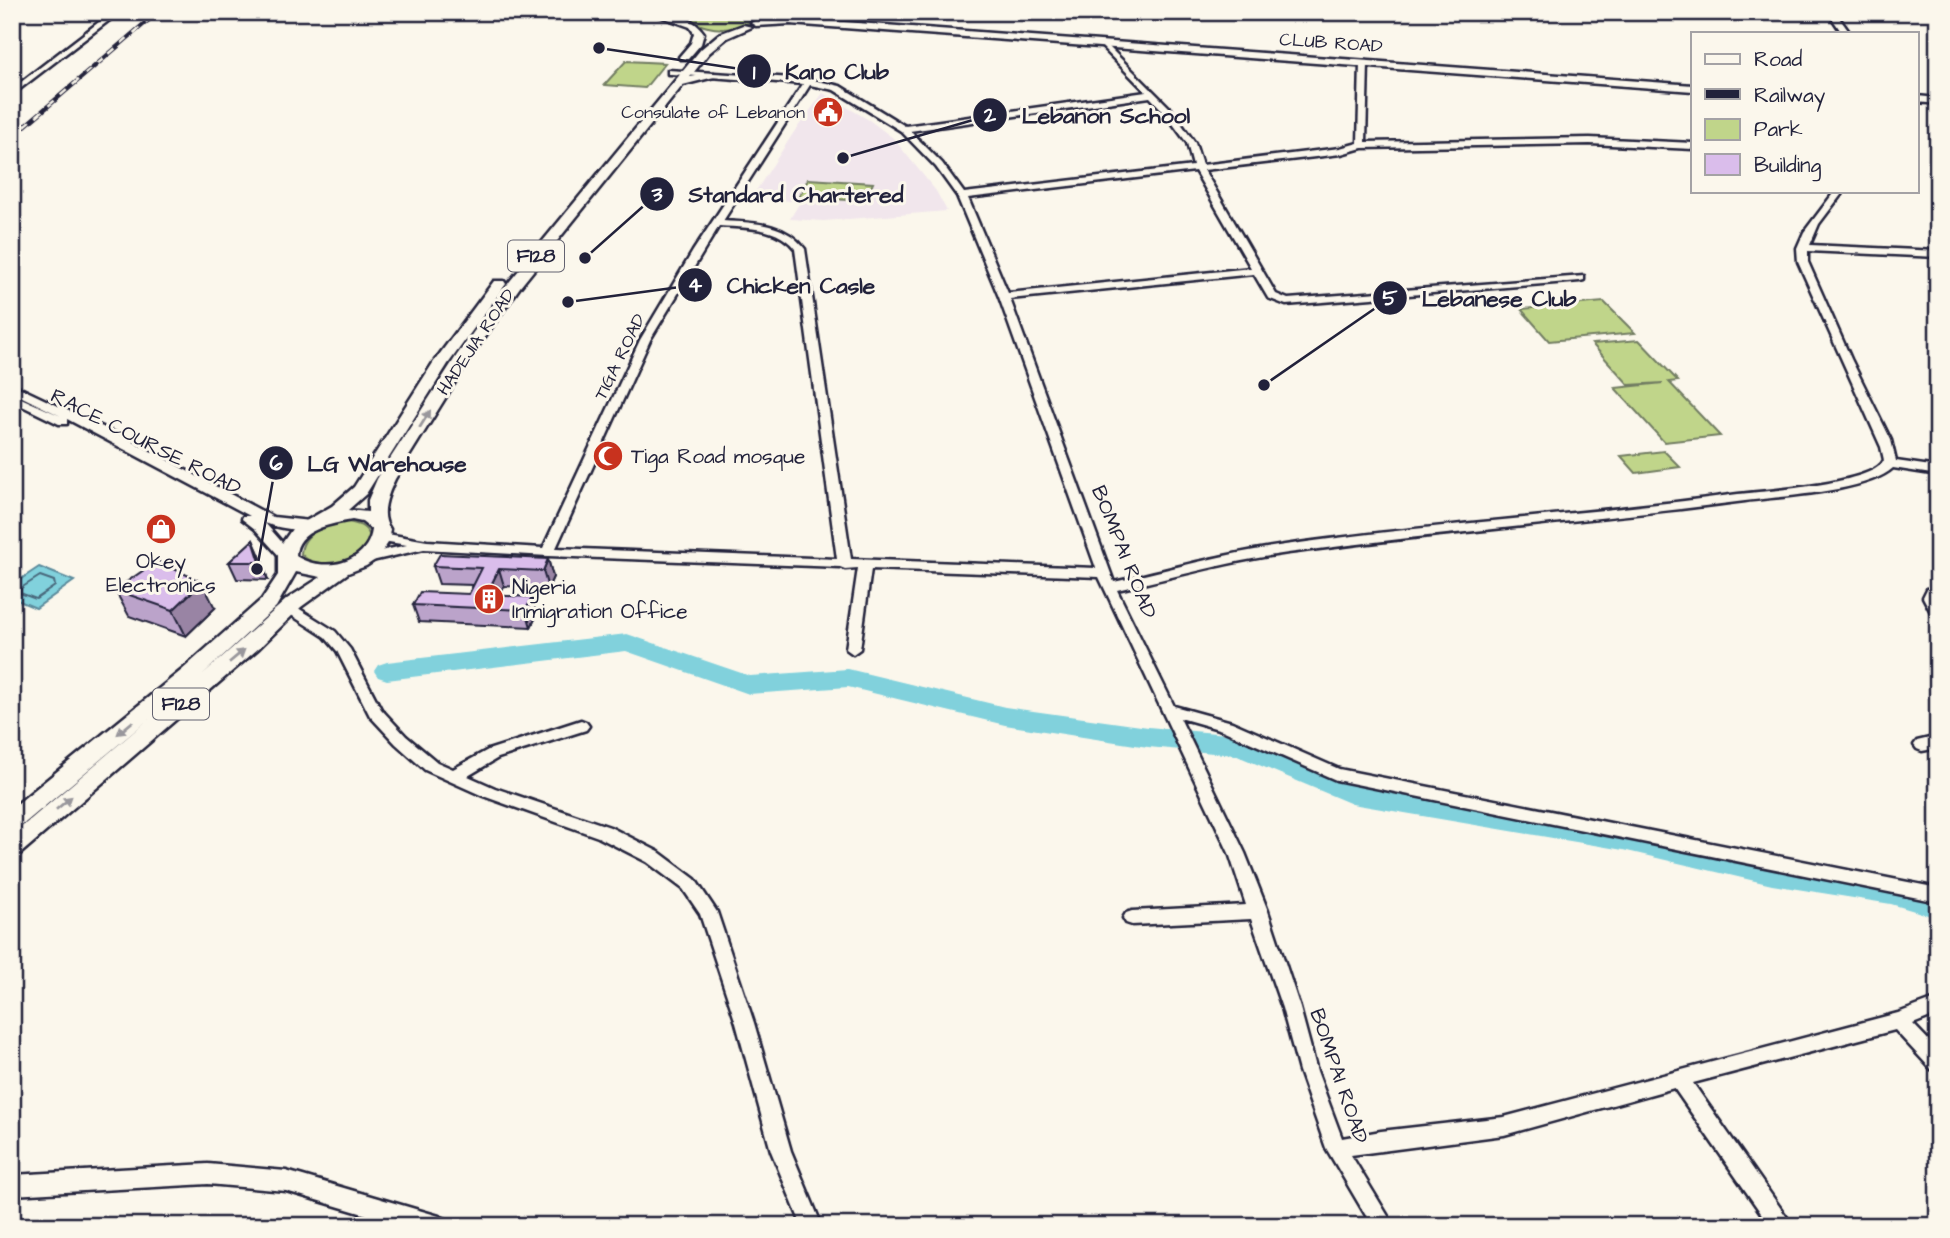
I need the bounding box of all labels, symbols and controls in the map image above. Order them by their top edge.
street label: CLUB ROAD [1279,27,1384,59]
legend [1691,32,1918,192]
text: Road [1754,45,1802,74]
callout: Kano Club [736,49,903,93]
text: Kano Club [785,56,889,88]
text: 1 [753,58,756,87]
text: Railway [1754,81,1826,112]
callout: Lebanon School [972,93,1204,137]
public building icon: Consulate of Lebanon [811,95,845,129]
place label: Consulate of Lebanon [621,100,805,125]
text: Lebanon School [1022,100,1191,132]
text: 2 [983,101,997,130]
text: Park [1754,115,1803,144]
text: Building [1754,151,1822,182]
callout: Standard Chartered [639,172,918,216]
text: Standard Chartered [687,179,904,211]
text: 3 [651,180,663,209]
road number: F128 [508,240,564,272]
callout: Chicken Casle [678,263,890,307]
text: Chicken Casle [727,270,876,302]
text: 4 [688,271,703,300]
callout: Lebanese Club [1372,276,1590,320]
street label: HADEJIA ROAD [431,283,521,400]
text: Lebanese Club [1422,283,1576,315]
text: 5 [1383,284,1399,313]
street label: TIGA ROAD [588,309,652,404]
street label: RACE COURSE ROAD [46,381,247,503]
one-way arrow [418,409,431,429]
mosque icon: Tiga Road mosque [591,439,625,473]
callout: LG Warehouse [258,441,481,485]
place label: Tiga Road mosque [631,442,805,473]
text: LG Warehouse [307,448,467,480]
text: 6 [269,449,283,478]
street label: BOMPAI ROAD [1084,481,1164,623]
shop icon: Okey Electronics [144,512,178,546]
place label: Okey Electronics [106,547,216,600]
place label: Nigeria Inmigration Office [512,573,688,628]
building icon: Nigeria Inmigration Office [472,582,506,616]
one-way arrow [229,649,246,664]
road number: F128 [153,688,209,720]
one-way arrow [116,720,133,735]
one-way arrow [55,795,73,811]
street label: BOMPAI ROAD [1302,1005,1376,1148]

